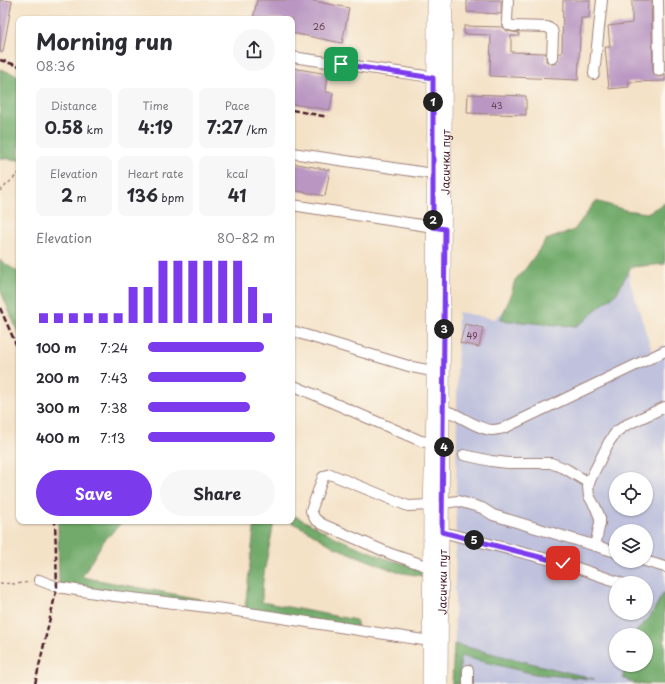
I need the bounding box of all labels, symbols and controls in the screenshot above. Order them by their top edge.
house number: 26 [313,19,325,33]
text: Morning run [36,24,173,57]
button: share [233,29,275,71]
pin [324,47,358,81]
icon: arrive [330,53,352,75]
text: 08:36 [36,56,75,75]
pin: 1 [423,92,443,112]
text: 1 [430,93,436,110]
text: Distance [51,97,97,114]
text: Time [142,97,168,114]
text: Pace [225,97,250,114]
house number: 43 [491,98,503,112]
text: 0.58 [44,114,83,140]
text: 4:19 [138,114,173,140]
text: 7:27 [207,114,243,140]
text: km [83,121,103,138]
text: /km [243,121,267,138]
street label: Јасички пут [436,128,454,195]
text: Elevation [50,165,98,182]
text: Heart rate [128,165,183,182]
text: kcal [226,165,248,182]
text: 2 [61,182,73,208]
text: 136 [127,182,158,208]
text: 41 [228,182,247,208]
text: m [73,189,87,206]
text: bpm [158,189,184,206]
pin: 2 [423,210,443,230]
text: 2 [429,211,437,228]
text: Elevation [36,228,92,247]
text: 80–82 m [217,228,275,247]
pin: 3 [434,319,454,339]
text: 3 [440,320,448,337]
house number: 49 [466,328,478,342]
text: 100 m [36,338,77,357]
text: 7:24 [100,338,128,357]
text: 200 m [36,368,80,387]
text: 7:43 [100,368,128,387]
text: 300 m [36,398,80,417]
text: 7:38 [100,398,128,417]
text: 400 m [36,428,80,447]
text: 7:13 [100,428,125,447]
pin: 4 [434,437,454,457]
text: 4 [440,438,448,455]
button: Save [36,470,152,516]
button: Share [160,470,275,516]
map controls [609,472,653,672]
button: locate [609,472,653,516]
button: layers [609,524,653,568]
pin: 5 [464,530,484,550]
text: 5 [470,531,478,548]
pin [546,546,580,580]
street label: Јасички пут [433,548,450,615]
icon: check [552,552,574,574]
button: + [609,576,653,620]
button: − [609,628,653,672]

